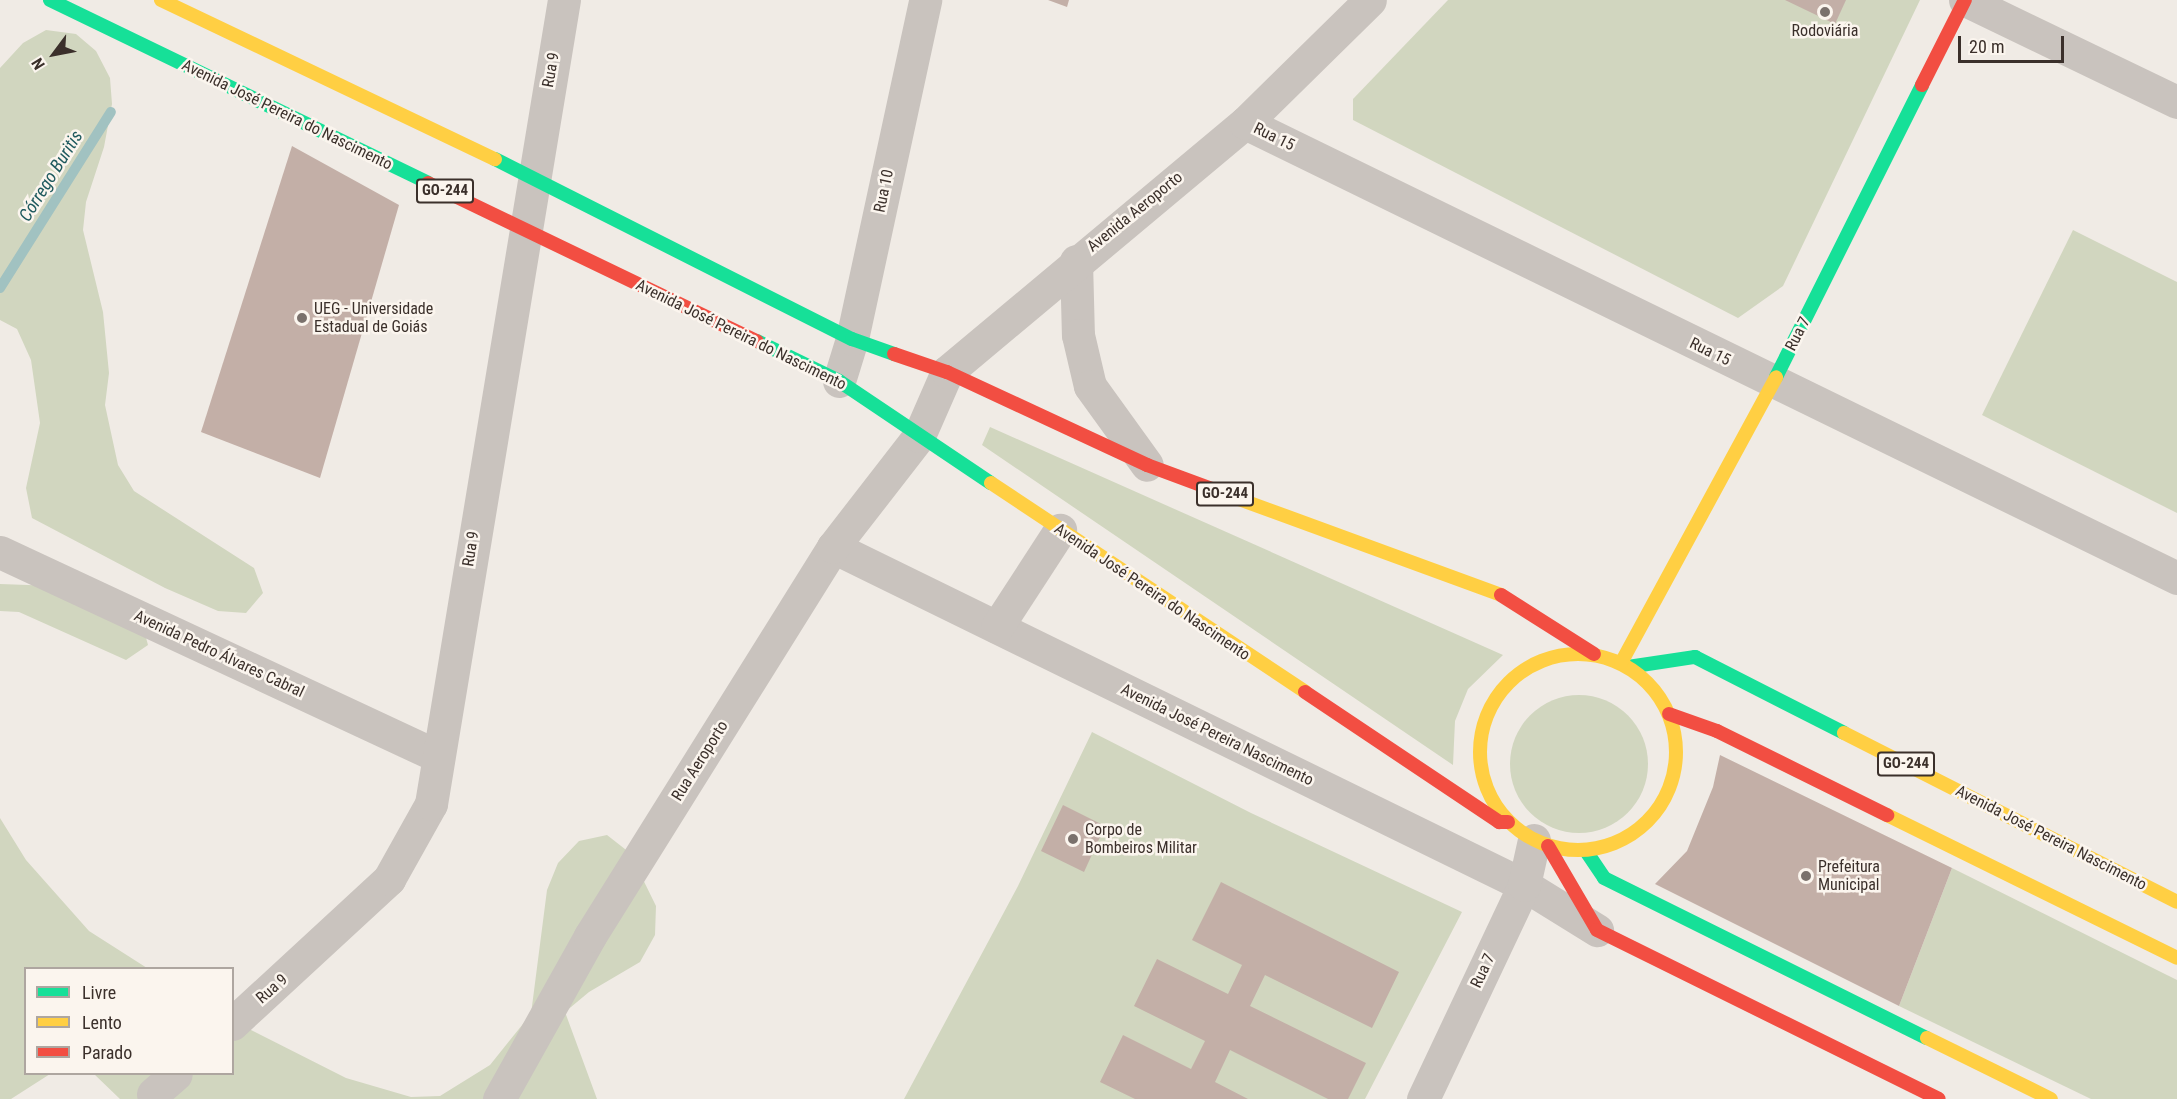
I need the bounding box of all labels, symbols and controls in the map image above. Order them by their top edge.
marker: Rodoviária [1818,5,1832,19]
place label: Rodoviária [1792,21,1858,41]
north arrow [24,24,84,84]
scale bar [1961,24,2068,62]
text: 20 m [1969,36,2004,57]
street label: Rua 9 [538,51,564,89]
text: N [28,55,49,73]
street label: Avenida José Pereira do Nascimento [179,56,395,174]
street label: Rua 15 [1250,119,1298,155]
water label: Córrego Buritis [14,127,88,225]
street label: Rua 10 [870,168,898,214]
street label: Avenida Aeroporto [1083,168,1187,256]
road number: GO-244 [415,179,475,203]
street label: Avenida José Pereira do Nascimento [633,276,849,394]
place label: UEG - Universidade Estadual de Goiás [314,299,433,337]
marker: UEG - Universidade Estadual de Goiás [295,311,309,325]
street label: Rua 7 [1781,314,1815,354]
street label: Rua 15 [1686,334,1734,370]
road number: GO-244 [1195,482,1255,506]
street label: Avenida José Pereira do Nascimento [1051,519,1253,665]
street label: Rua 9 [459,530,483,568]
street label: Avenida Pedro Álvares Cabral [131,606,307,702]
street label: Avenida José Pereira Nascimento [1118,680,1316,790]
street label: Rua Aeroporto [668,717,732,805]
road number: GO-244 [1876,752,1936,776]
street label: Avenida José Pereira Nascimento [1952,781,2150,895]
place label: Corpo de Bombeiros Militar [1085,820,1197,858]
marker: Corpo de Bombeiros Militar [1066,832,1080,846]
place label: Prefeitura Municipal [1818,857,1880,895]
marker: Prefeitura Municipal [1799,869,1813,883]
street label: Rua 7 [1467,951,1499,991]
legend [24,967,234,1075]
street label: Rua 9 [252,970,292,1008]
text: Livre [82,982,116,1003]
text: Lento [82,1012,122,1033]
text: Parado [82,1042,132,1063]

